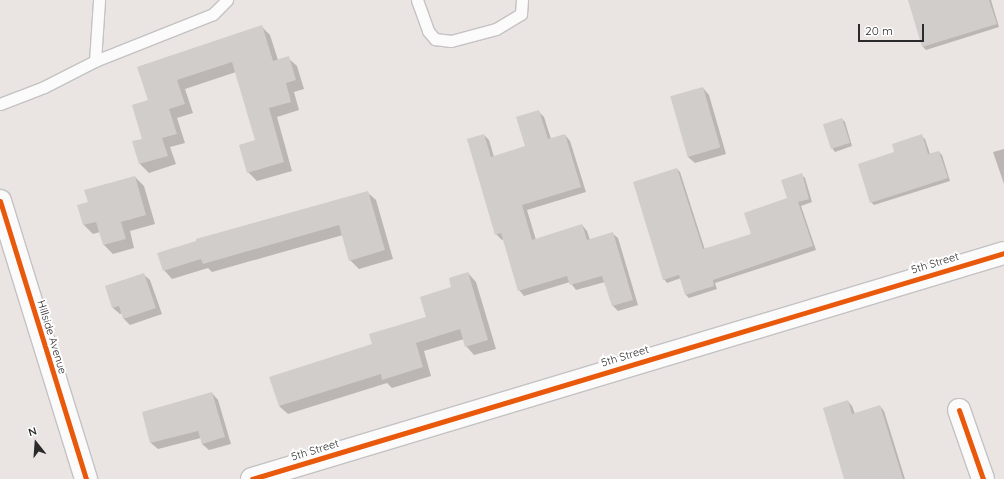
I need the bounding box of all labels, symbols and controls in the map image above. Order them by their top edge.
scale bar [860,16,926,42]
text: 20 m [865,23,893,38]
street label: 5th Street [910,250,960,276]
street label: Hillside Avenue [35,299,69,375]
street label: 5th Street [600,343,650,369]
north arrow [16,423,56,463]
text: N [27,424,38,439]
street label: 5th Street [290,437,340,463]

